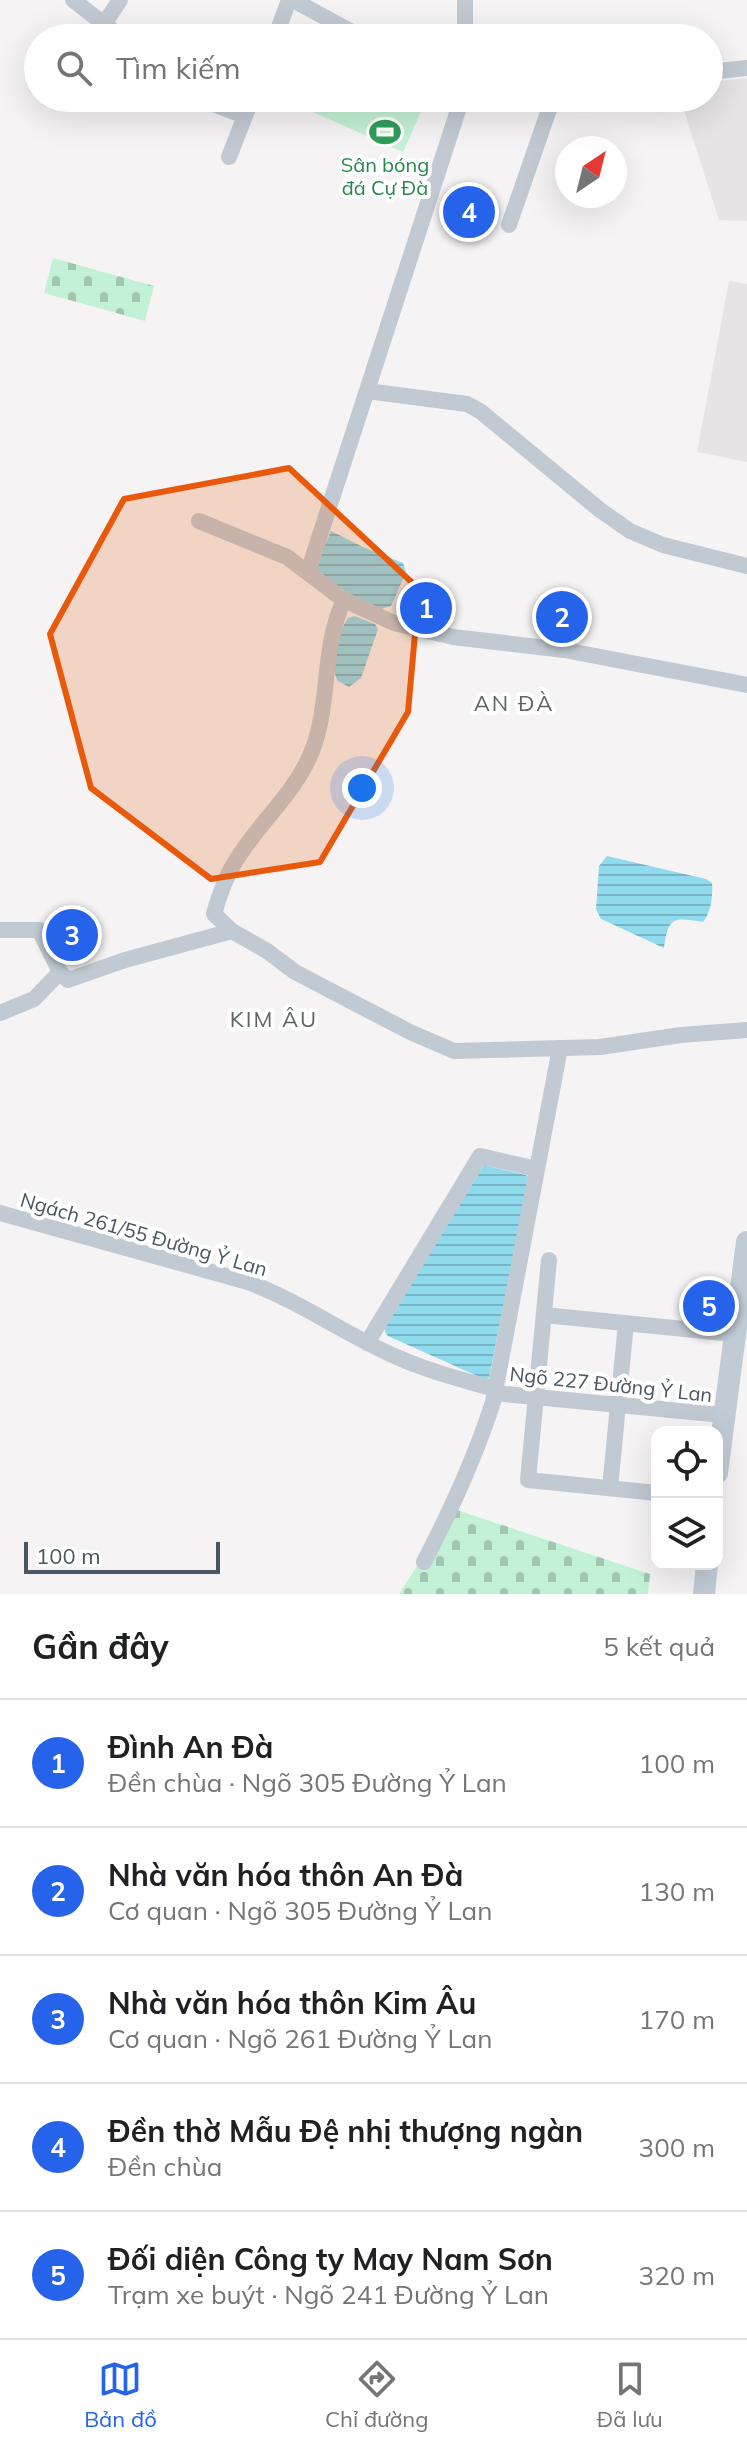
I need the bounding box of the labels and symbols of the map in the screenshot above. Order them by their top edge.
sports icon: Sân bóng đá Cự Đà [368,115,402,149]
north arrow [555,136,627,208]
place label: Sân bóng đá Cự Đà [341,152,429,200]
pin: 4 [443,182,495,242]
pin: 1 [400,578,452,638]
pin: 2 [536,587,588,647]
district label: AN ĐÀ [474,689,554,717]
your location [342,768,382,808]
pin: 3 [46,905,98,965]
district label: KIM ÂU [230,1005,318,1033]
street label: Ngách 261/55 Đường Ỷ Lan [18,1187,270,1281]
pin: 5 [683,1276,735,1336]
street label: Ngõ 227 Đường Ỷ Lan [508,1361,714,1407]
scale bar [24,1538,220,1574]

